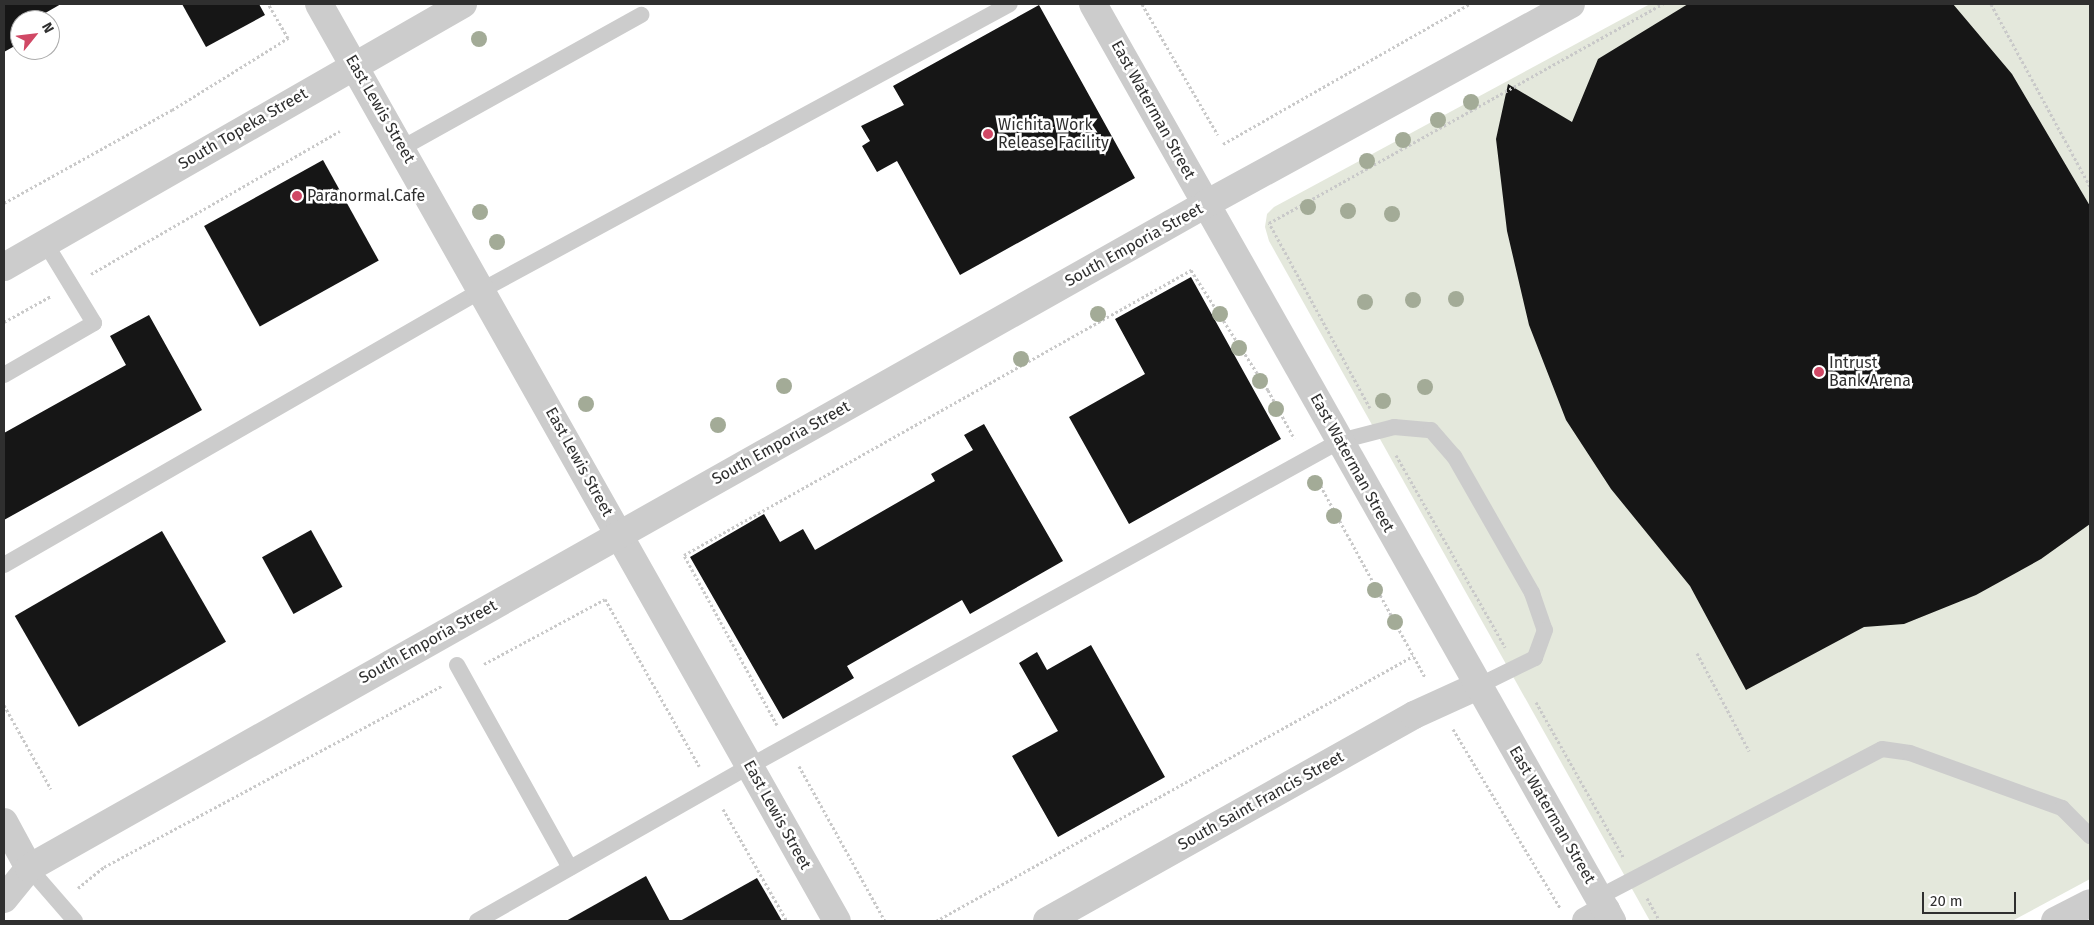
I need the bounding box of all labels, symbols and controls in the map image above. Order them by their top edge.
north arrow [10,10,60,60]
text: N [38,20,57,36]
street label: East Waterman Street [1107,37,1199,183]
street label: East Lewis Street [341,51,419,167]
street label: South Topeka Street [175,84,311,174]
place label: Wichita Work Release Facility [998,115,1109,153]
marker: Wichita Work Release Facility [982,128,994,140]
place label: Paranormal.Cafe [307,186,425,206]
marker: Paranormal.Cafe [291,190,303,202]
street label: South Emporia Street [1062,199,1206,291]
place label: Intrust Bank Arena [1829,353,1911,391]
marker: Intrust Bank Arena [1813,366,1825,378]
street label: East Waterman Street [1306,390,1398,536]
street label: South Emporia Street [709,397,853,489]
street label: East Lewis Street [541,404,617,520]
street label: South Emporia Street [356,596,500,688]
street label: East Waterman Street [1505,743,1599,887]
street label: South Saint Francis Street [1175,747,1347,855]
street label: East Lewis Street [739,757,815,873]
scale bar [1924,882,2018,914]
text: 20 m [1930,892,1963,910]

